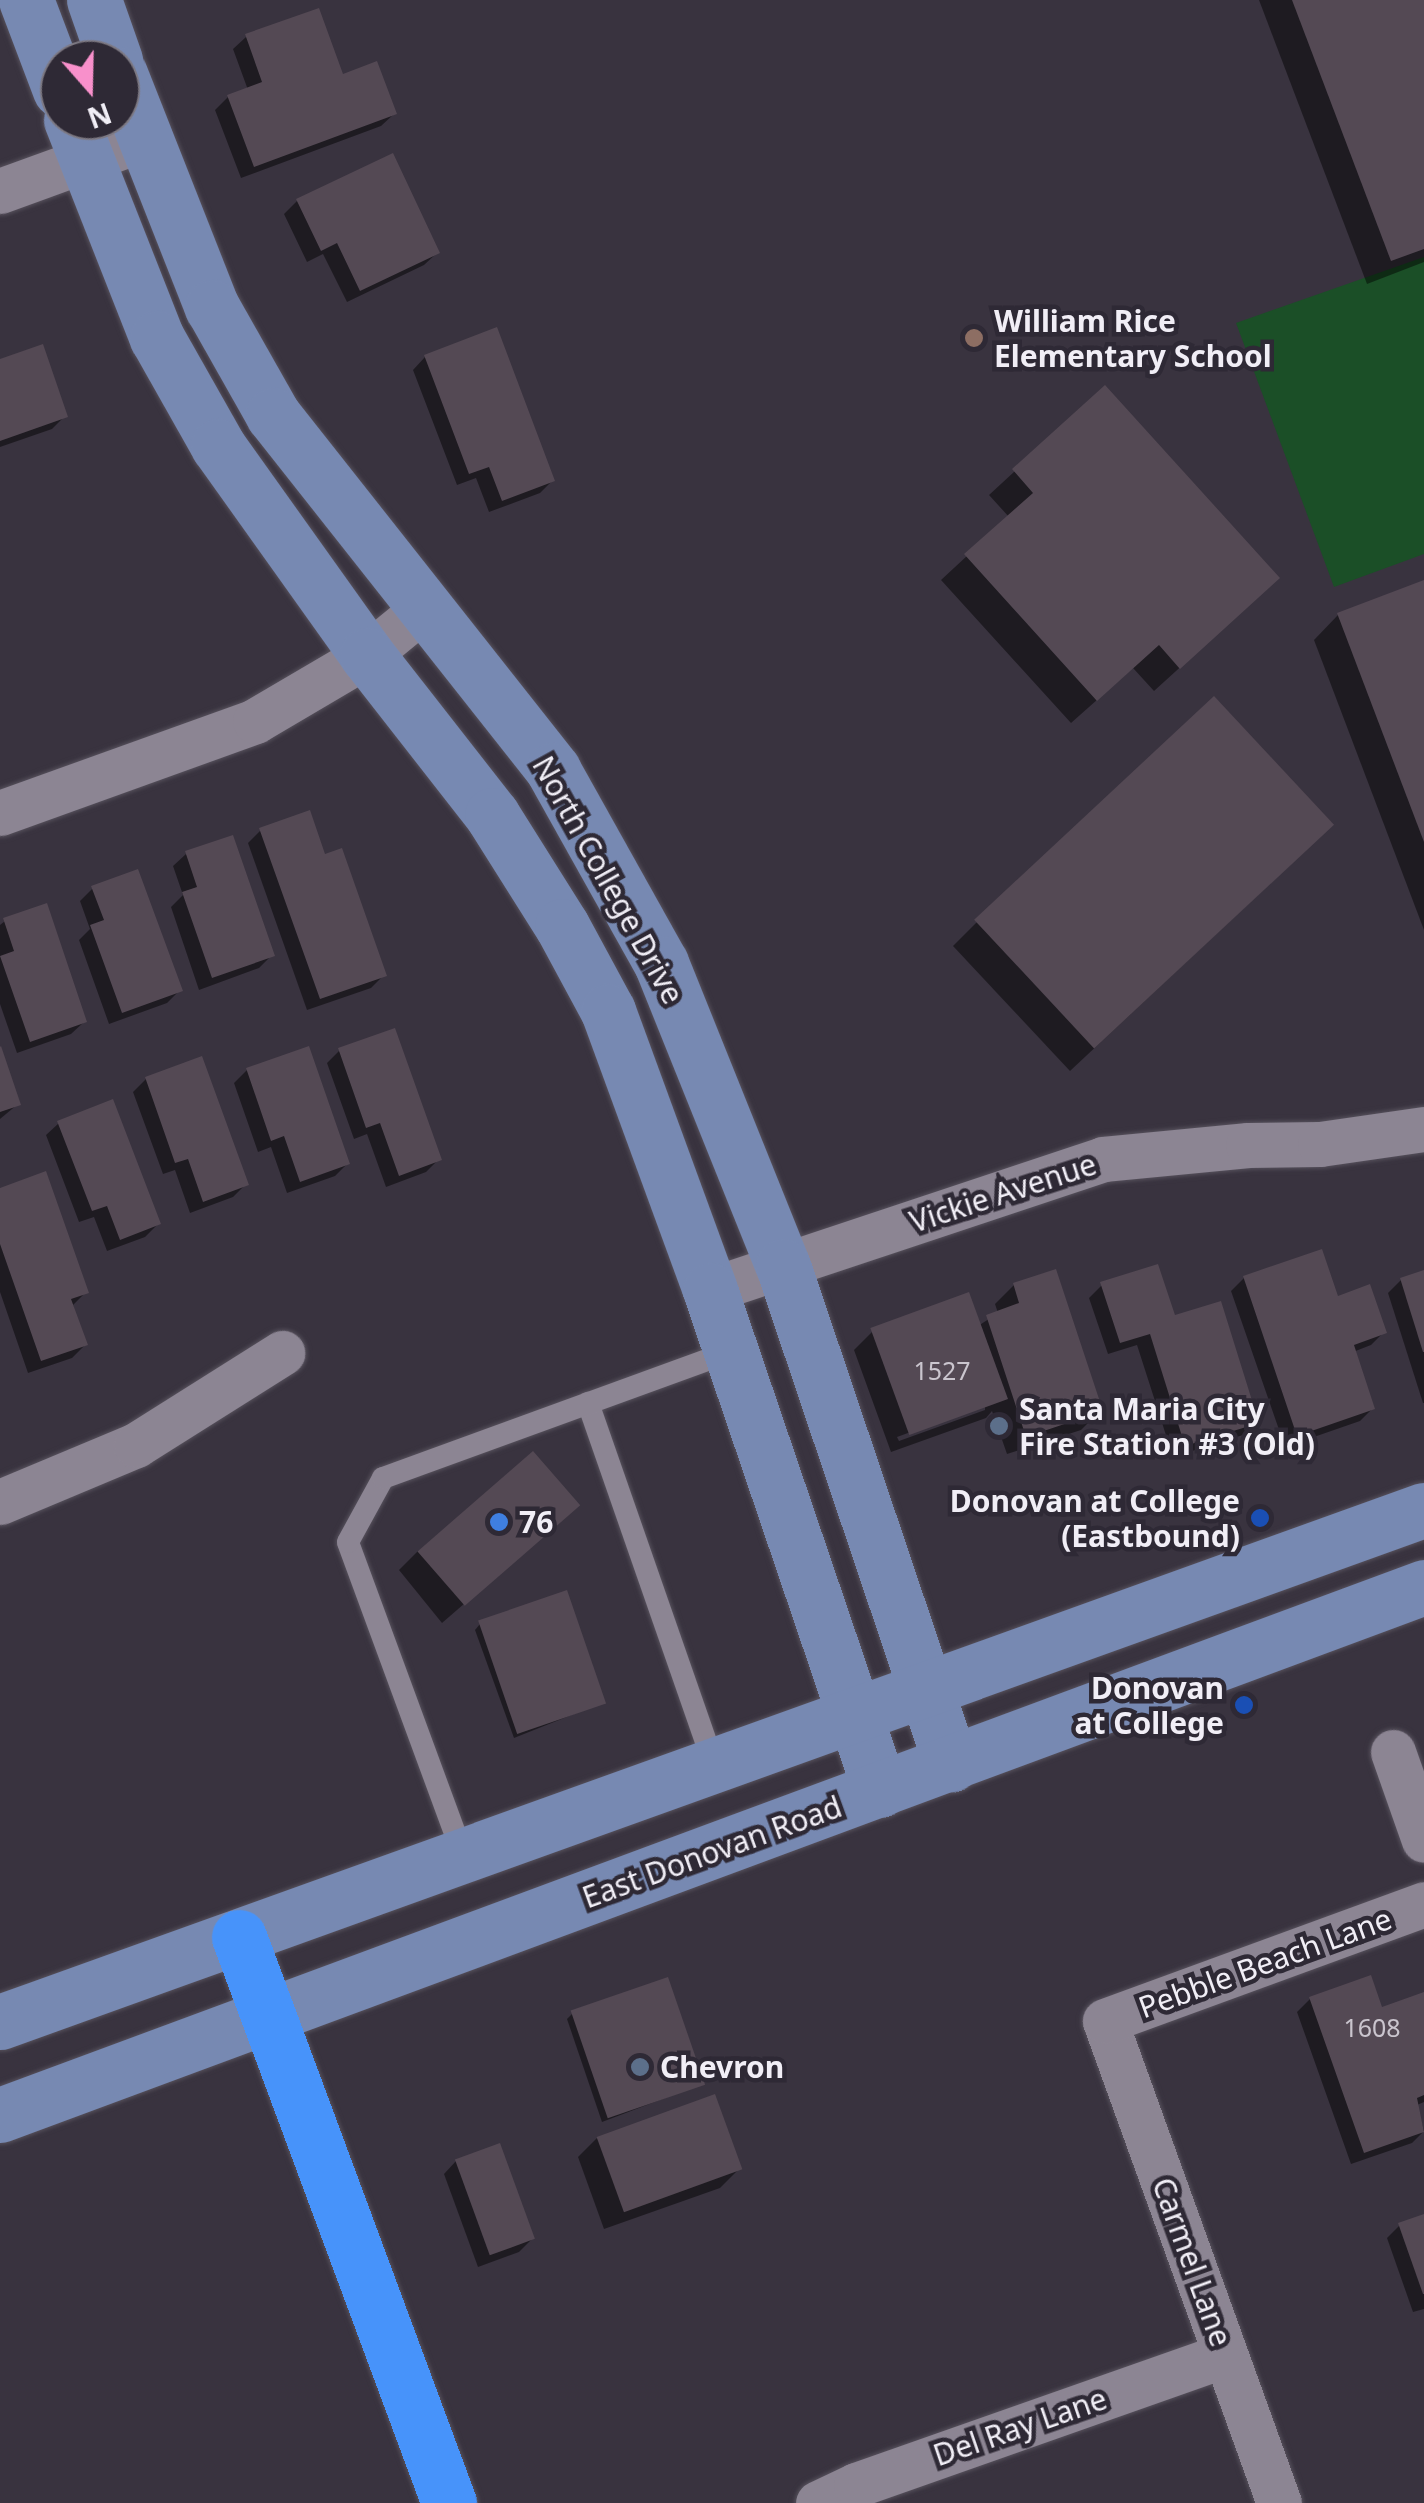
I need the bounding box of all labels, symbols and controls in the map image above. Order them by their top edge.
north arrow [40,40,140,140]
text: N [82,95,117,138]
place label: William Rice Elementary School [994,303,1272,374]
marker: William Rice Elementary School [963,327,985,349]
street label: North College Drive [525,750,691,1010]
street label: Vickie Avenue [905,1146,1101,1240]
house number: 1527 [913,1355,971,1385]
place label: Santa Maria City Fire Station #3 (Old) [1019,1391,1315,1462]
marker: Santa Maria City Fire Station #3 (Old) [988,1415,1010,1437]
place label: Donovan at College (Eastbound) [950,1483,1240,1554]
place label: 76 [519,1504,553,1540]
marker: Donovan at College (Eastbound) [1249,1507,1271,1529]
marker: 76 [488,1511,510,1533]
place label: Donovan at College [1075,1670,1224,1740]
marker: Donovan at College [1233,1694,1255,1716]
street label: East Donovan Road [578,1788,846,1916]
street label: Pebble Beach Lane [1134,1901,1396,2025]
house number: 1608 [1343,2012,1401,2042]
place label: Chevron [660,2049,784,2085]
marker: Chevron [629,2056,651,2078]
street label: Carmel Lane [1145,2173,1239,2351]
street label: Del Ray Lane [929,2381,1111,2473]

